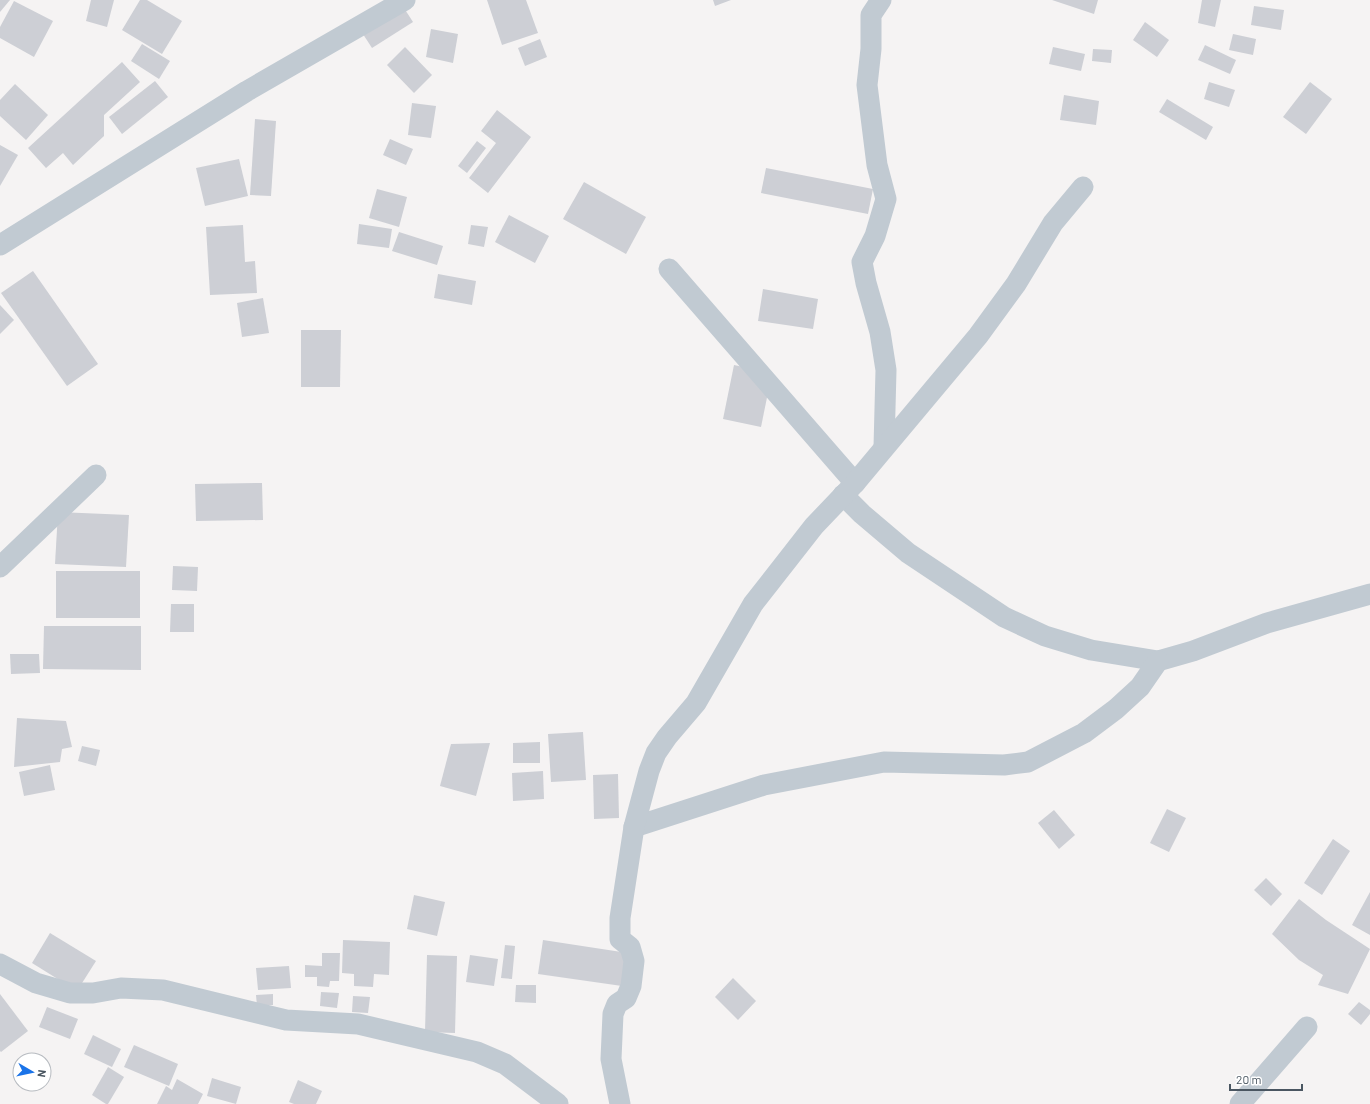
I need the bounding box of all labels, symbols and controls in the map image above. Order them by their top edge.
north arrow [12,1052,52,1092]
scale bar [1230,1066,1302,1092]
text: N [35,1069,49,1078]
text: 20 m [1236,1072,1262,1086]

